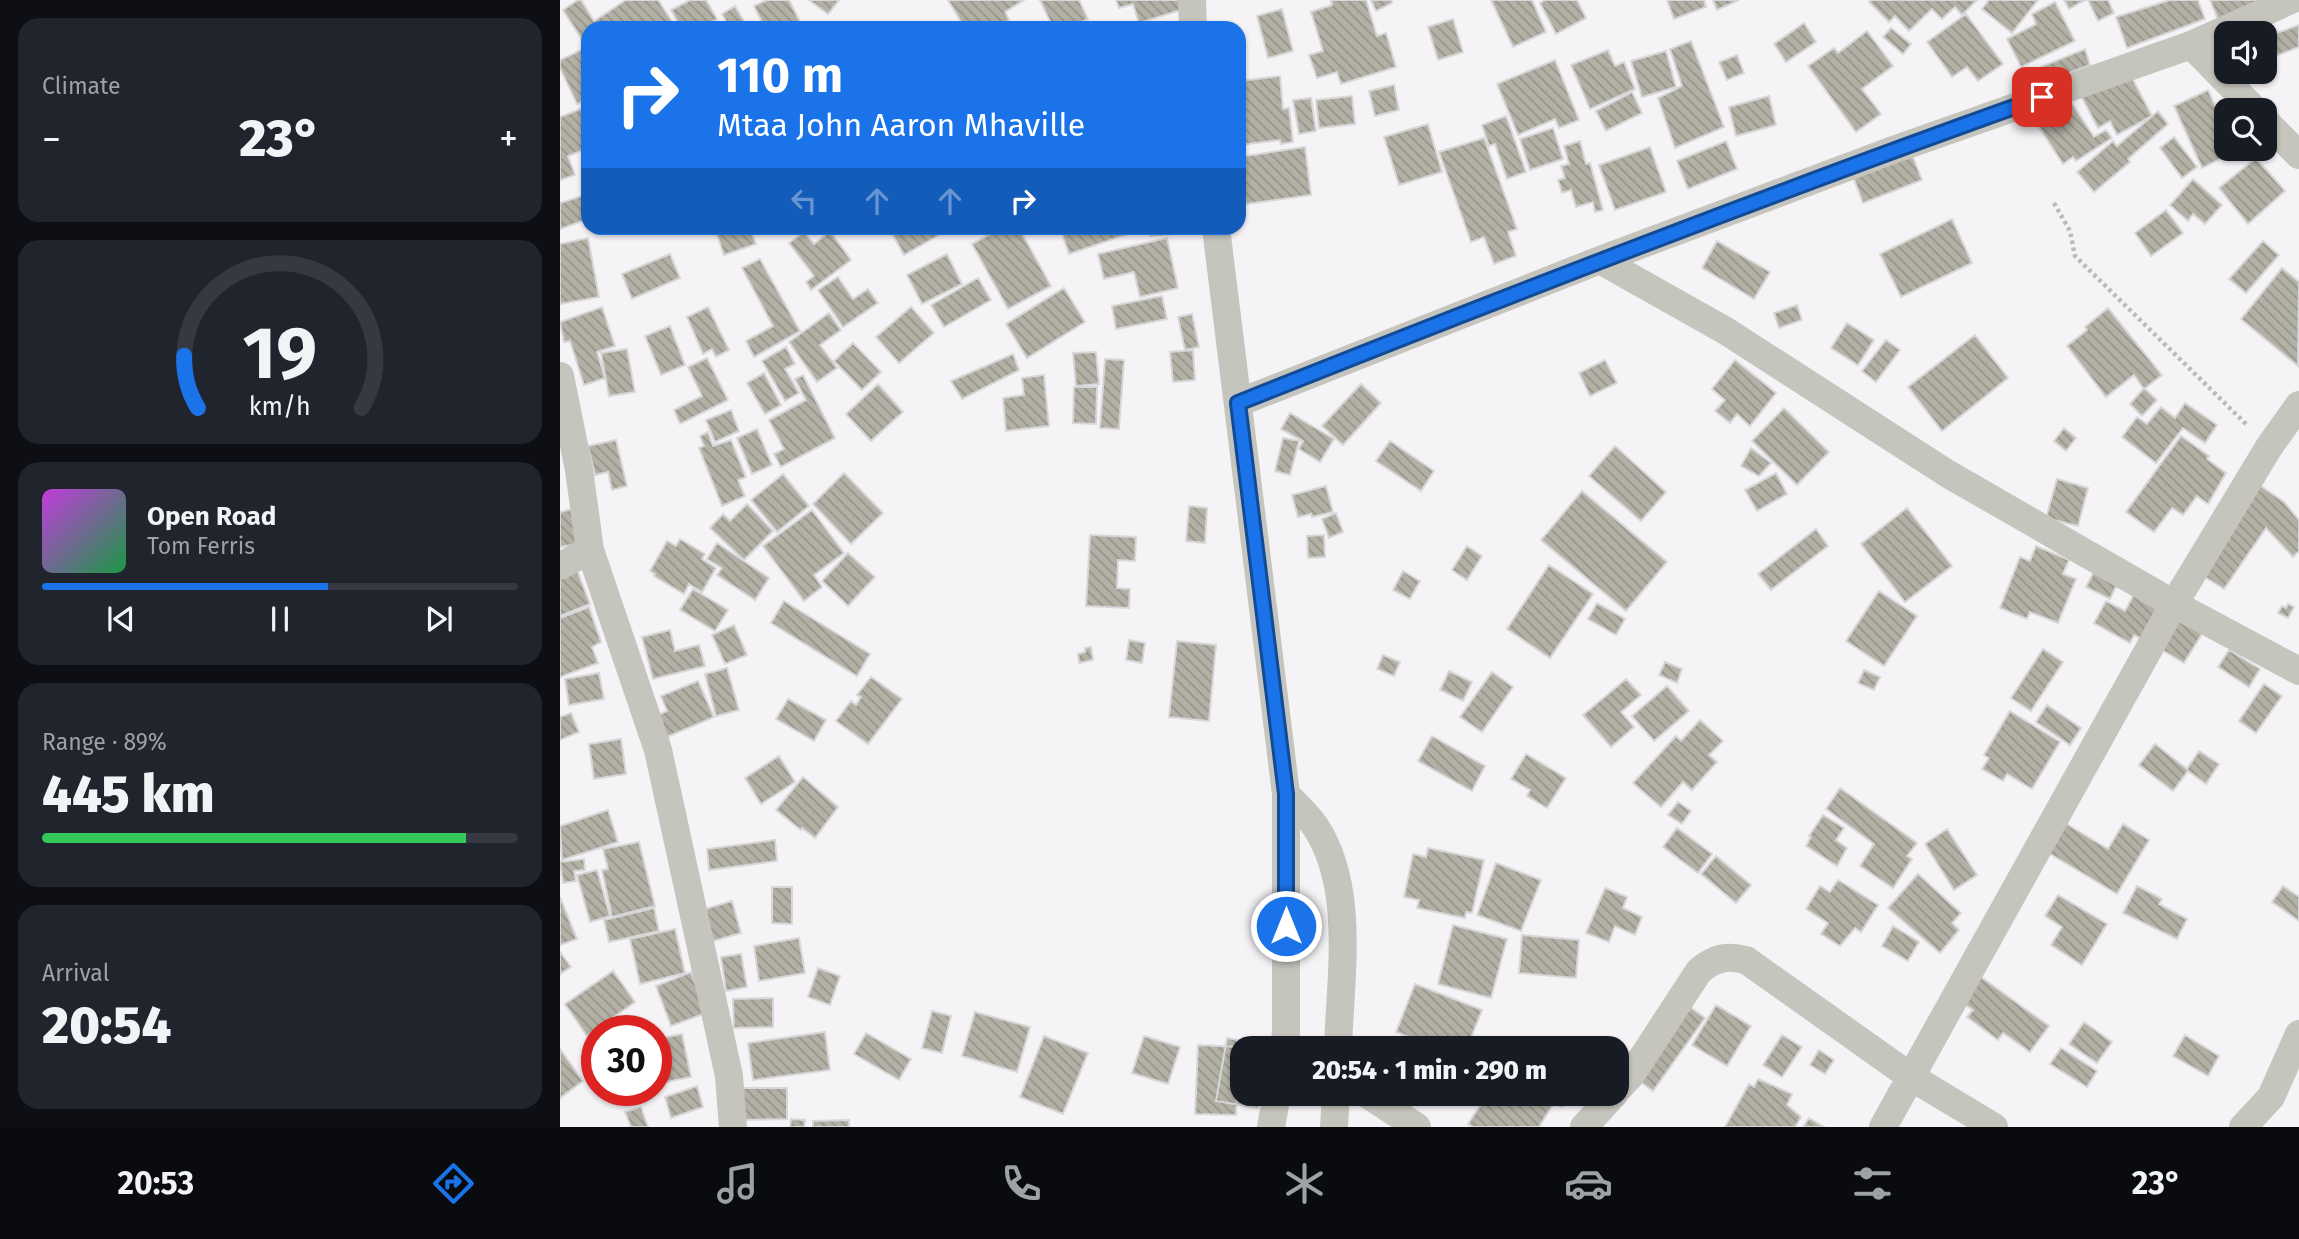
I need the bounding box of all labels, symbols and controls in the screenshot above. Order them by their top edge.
map controls [2214,21,2277,161]
button: sound [2214,21,2277,84]
text: 110 m [717,46,843,105]
icon: right [602,49,693,140]
pin [2012,67,2072,127]
text: Climate [42,72,121,100]
icon: arrive [2023,78,2061,116]
button: search [2214,98,2277,161]
text: Mtaa John Aaron Mhaville [717,106,1085,144]
text: 23° [239,107,321,170]
text: − [42,116,61,162]
text: + [499,116,518,162]
icon: left [785,182,823,220]
icon: ahead [858,182,896,220]
icon: ahead [931,182,969,220]
icon: right [1004,182,1042,220]
text: 19 [243,310,317,397]
text: km/h [249,391,311,421]
text: Open Road [147,501,276,532]
text: Tom Ferris [147,532,255,560]
icon: previous [102,600,140,638]
icon: pause [261,600,299,638]
icon: next [420,600,458,638]
text: Range · 89% [42,728,167,756]
text: 445 km [42,763,215,826]
position arrow [1249,889,1323,963]
text: Arrival [42,959,109,987]
text: 20:54 [42,994,171,1057]
speed limit sign: 30 [581,1015,672,1106]
text: 20:54 · 1 min · 290 m [1312,1055,1547,1086]
icon: directions [429,1159,478,1208]
icon: music [713,1159,762,1208]
icon: phone [997,1159,1046,1208]
icon: climate [1280,1159,1329,1208]
icon: car [1564,1159,1613,1208]
icon: filters [1848,1159,1897,1208]
text: 20:53 [117,1164,194,1202]
text: 23° [2132,1164,2182,1202]

